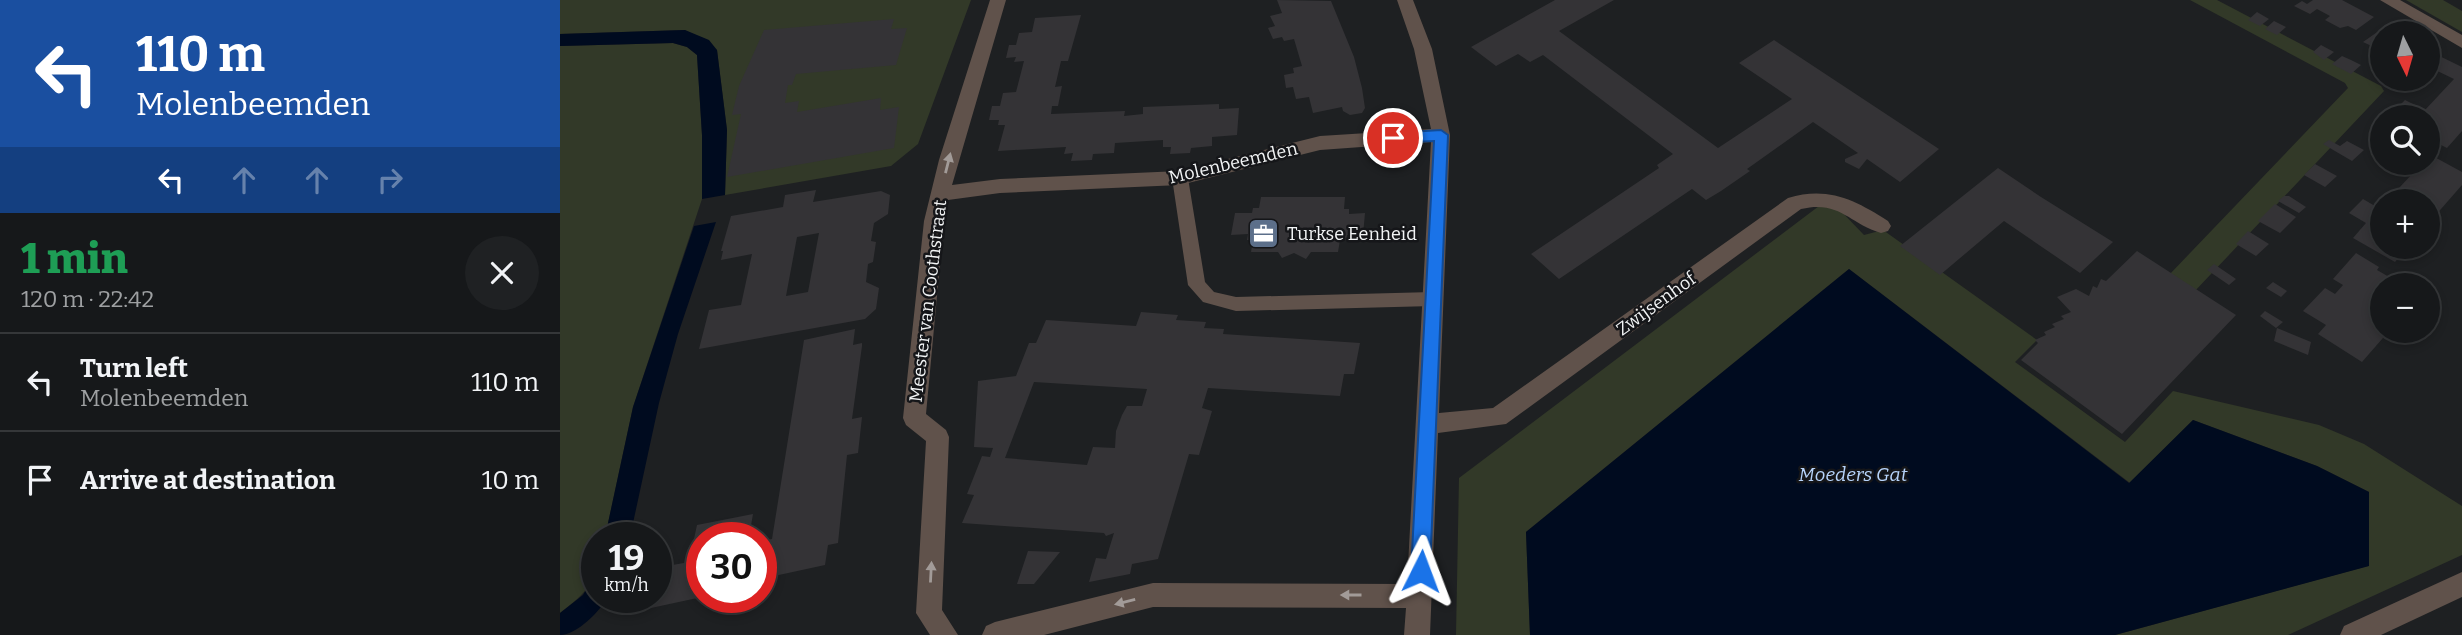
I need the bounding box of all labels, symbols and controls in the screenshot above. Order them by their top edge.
north arrow [2370,21,2440,91]
map controls [2370,21,2440,343]
text: 110 m [136,25,265,84]
icon: left [21,28,112,119]
text: Molenbeemden [136,85,370,123]
button: search [2370,105,2440,175]
pin [1363,108,1423,168]
icon: arrive [1374,119,1412,157]
street label: Molenbeemden [1166,137,1300,189]
one-way arrow [943,152,954,174]
icon: left [152,161,190,199]
icon: ahead [225,161,263,199]
icon: ahead [298,161,336,199]
icon: right [371,161,409,199]
button: + [2370,189,2440,259]
street label: Meester van Coothstraat [905,198,951,403]
office icon: Turkse Eenheid [1247,217,1281,251]
place label: Turkse Eenheid [1287,223,1417,245]
text: 1 min [21,234,128,284]
button: close [465,236,539,310]
street label: Zwijsenhof [1612,267,1701,340]
button: − [2370,273,2440,343]
text: 120 m · 22:42 [21,285,154,313]
text: Turn left [80,353,188,384]
icon: left [21,363,59,401]
text: 110 m [471,367,539,398]
text: Molenbeemden [80,384,248,412]
icon: arrive [21,461,59,499]
water label: Moeders Gat [1799,463,1908,486]
text: Arrive at destination [80,465,335,496]
text: 10 m [482,465,539,496]
speed limit sign: 30 [686,522,777,613]
position arrow [1384,534,1458,608]
text: 19 [609,537,644,579]
one-way arrow [926,561,937,583]
text: km/h [604,574,649,596]
one-way arrow [1340,589,1362,601]
one-way arrow [1114,597,1136,608]

